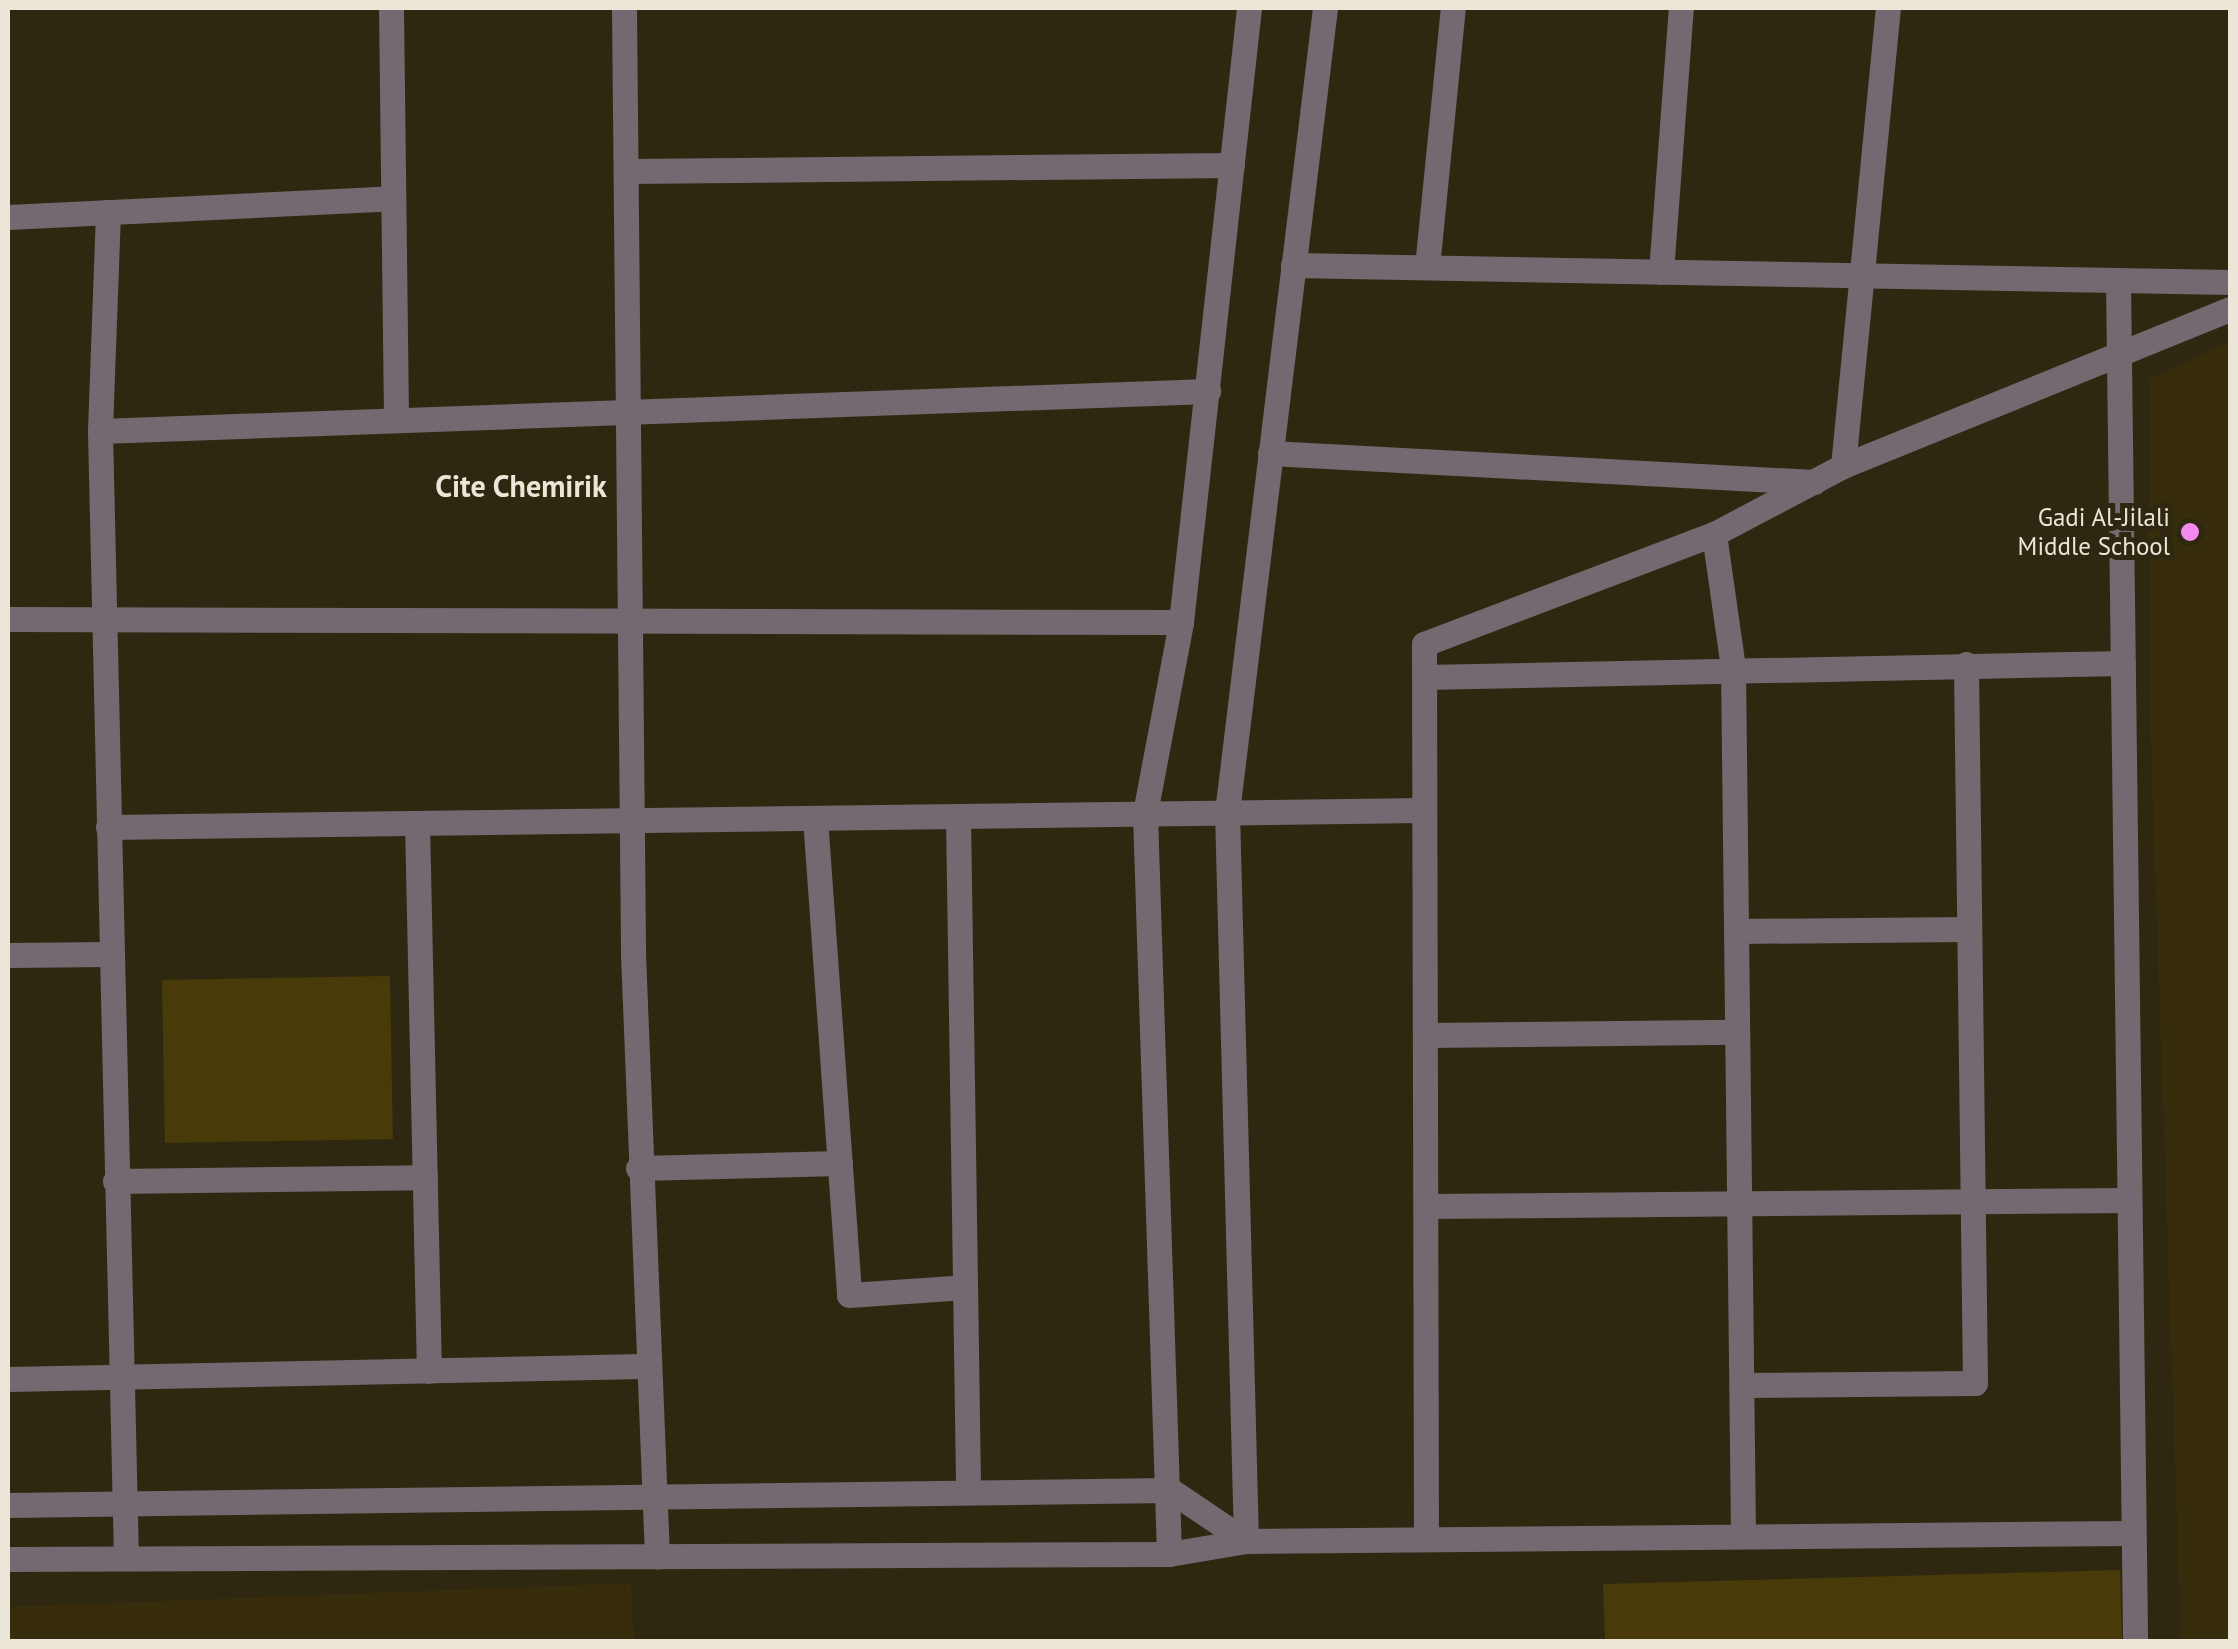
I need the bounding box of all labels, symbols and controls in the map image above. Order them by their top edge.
district label: Cite Chemirik [435,468,607,504]
place label: Gadi Al-Jilali Middle School [2018,503,2170,562]
marker: Gadi Al-Jilali Middle School [2179,521,2201,543]

